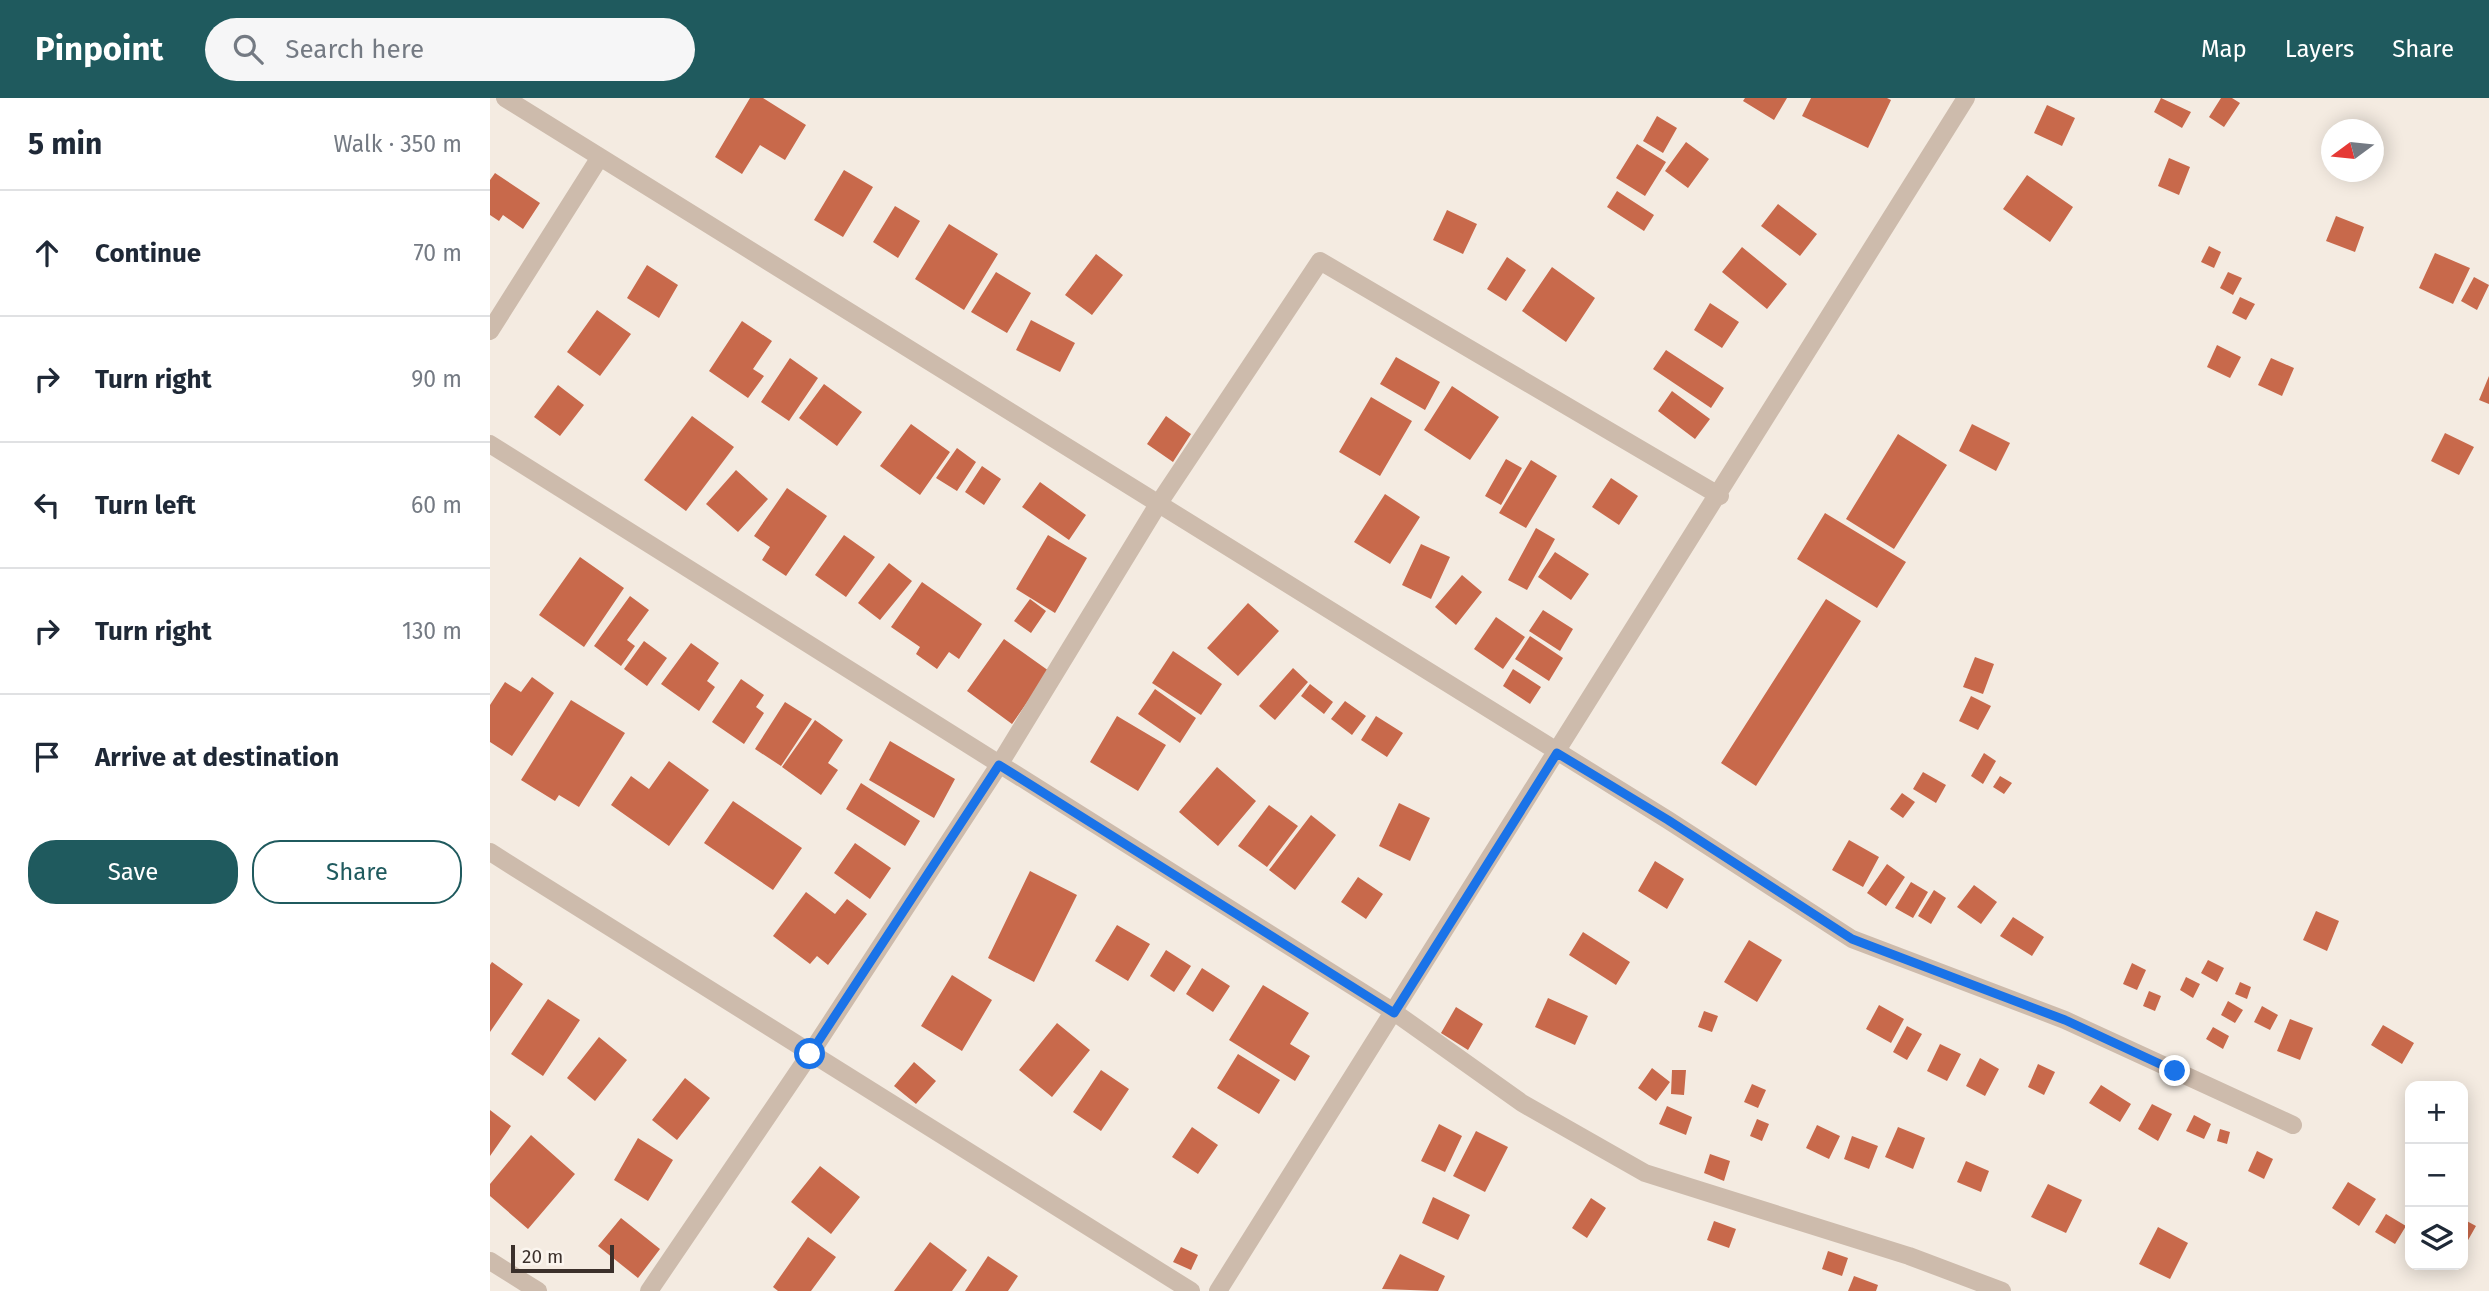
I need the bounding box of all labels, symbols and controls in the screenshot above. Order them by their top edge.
search box [205,18,695,81]
text: Pinpoint [35,29,163,69]
icon: search [229,30,267,68]
text: Search here [285,34,424,65]
text: Map [2201,35,2247,63]
text: Layers [2285,35,2354,63]
text: Share [2392,35,2454,63]
north arrow [2321,119,2384,182]
text: 5 min [28,126,102,162]
text: Walk · 350 m [334,130,462,158]
icon: ahead [28,234,66,272]
text: Continue [95,238,201,269]
text: 70 m [413,239,462,267]
icon: right [28,360,66,398]
text: Turn right [95,364,212,395]
text: 90 m [411,365,462,393]
icon: left [28,486,66,524]
text: Turn left [95,490,196,521]
text: 60 m [411,491,462,519]
icon: right [28,612,66,650]
text: Turn right [95,616,212,647]
text: 130 m [402,617,462,645]
icon: arrive [28,738,66,776]
text: Arrive at destination [95,742,339,773]
button: Save [28,840,238,904]
button: Share [252,840,462,904]
route start [794,1038,825,1069]
route end [2159,1055,2190,1086]
map controls [2405,1081,2468,1270]
button: + [2405,1081,2468,1144]
button: − [2405,1144,2468,1207]
button: layers [2405,1207,2468,1270]
scale bar [511,1242,614,1274]
text: 20 m [522,1245,563,1268]

